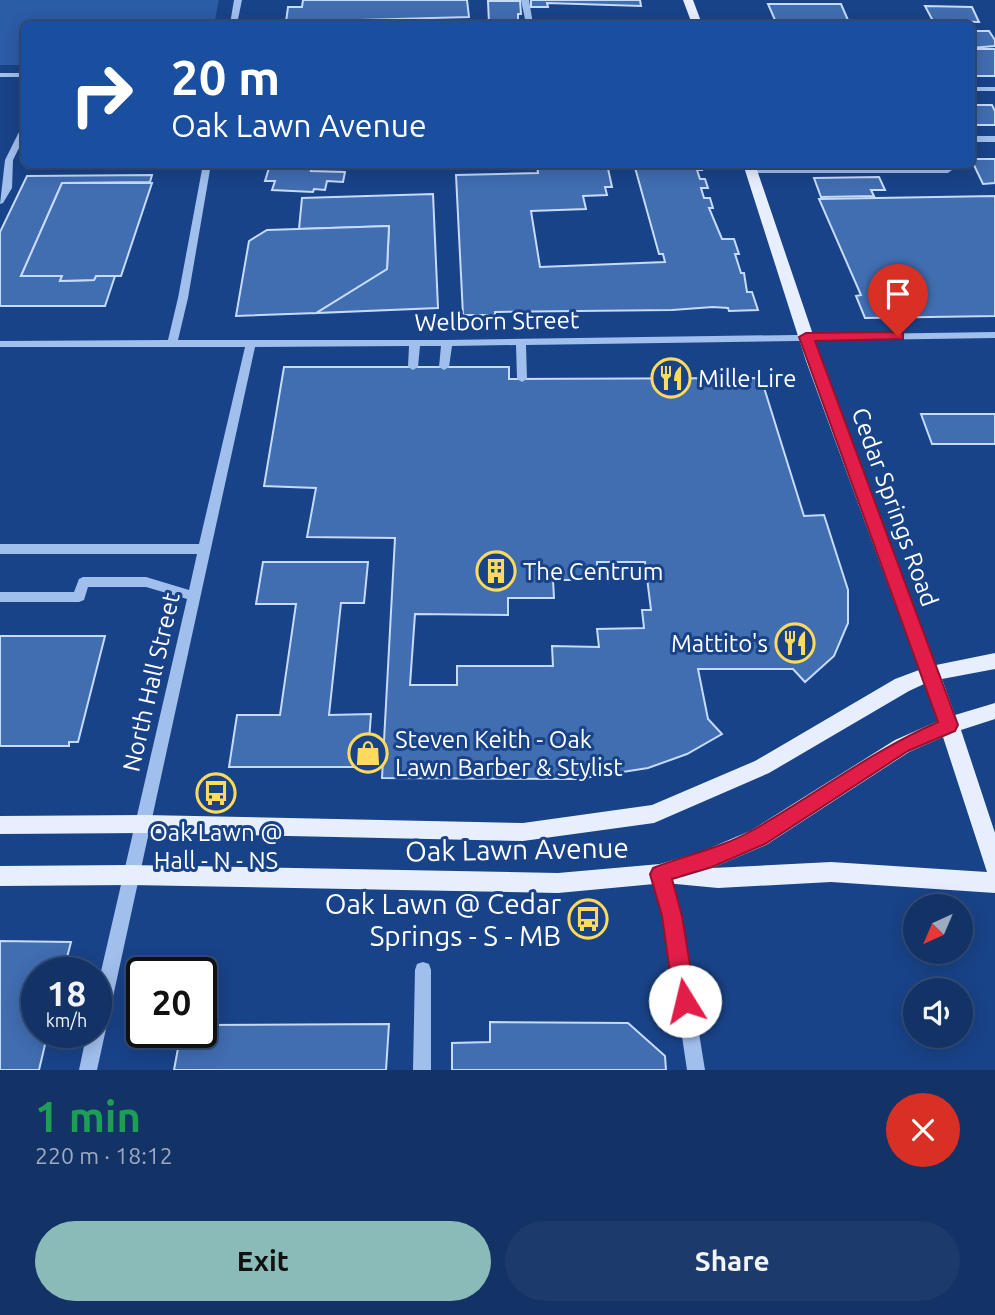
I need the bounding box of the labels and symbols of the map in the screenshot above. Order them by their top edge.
pin [868,264,928,336]
street label: Welborn Street [414,306,580,336]
restaurant icon: Mille Lire [650,357,692,399]
place label: Mille Lire [698,365,796,392]
street label: Cedar Springs Road [847,404,943,610]
building icon: The Centrum [475,550,517,592]
place label: The Centrum [523,558,663,585]
street label: North Hall Street [117,589,185,774]
restaurant icon: Mattito's [774,622,816,664]
place label: Mattito's [671,630,768,657]
place label: Steven Keith - Oak Lawn Barber & Stylist [395,726,623,781]
shop icon: Steven Keith - Oak Lawn Barber & Stylist [347,732,389,774]
bus stop icon: Oak Lawn @ Hall - N - NS [195,772,237,814]
place label: Oak Lawn @ Hall - N - NS [149,819,283,874]
street label: Oak Lawn Avenue [405,832,629,866]
place label: Oak Lawn @ Cedar Springs - S - MB [325,888,561,951]
north arrow [903,894,973,964]
bus stop icon: Oak Lawn @ Cedar Springs - S - MB [567,898,609,940]
speed limit sign: 20 [126,957,217,1048]
position arrow [648,964,722,1038]

